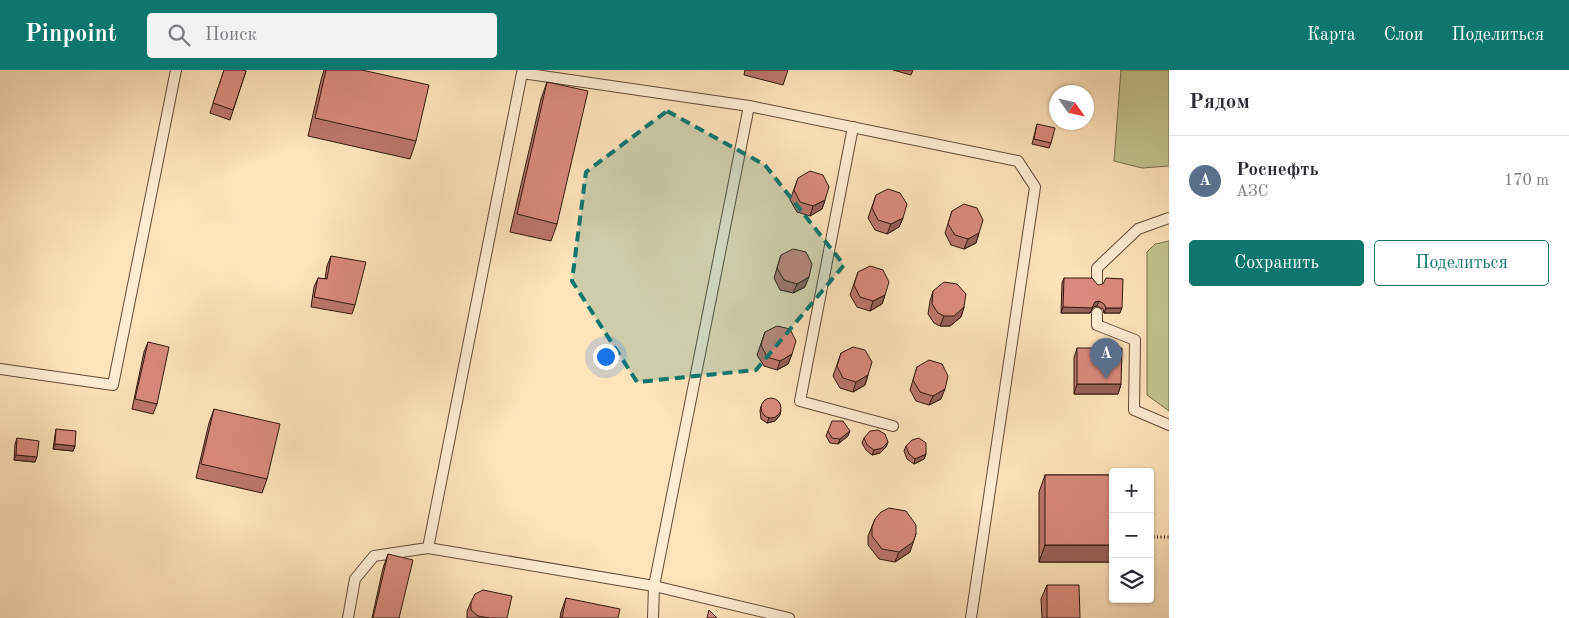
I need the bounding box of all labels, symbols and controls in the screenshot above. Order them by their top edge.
search box [147,13,497,58]
icon: search [165,21,193,49]
text: Pinpoint [25,23,117,47]
text: Поиск [205,26,257,45]
text: Карта [1307,26,1356,44]
text: Слои [1384,26,1423,44]
text: Поделиться [1451,26,1544,44]
north arrow [1049,85,1094,130]
text: Рядом [1189,92,1250,113]
text: Роснефть [1236,161,1319,180]
text: A [1199,173,1211,189]
text: 170 m [1504,173,1549,189]
text: АЗС [1236,184,1268,200]
button: Сохранить [1189,240,1364,286]
button: Поделиться [1374,240,1549,286]
pin: A [1090,338,1122,379]
your location [593,344,619,370]
map controls [1109,468,1154,603]
button: + [1109,468,1154,513]
button: − [1109,513,1154,558]
button: layers [1109,558,1154,603]

